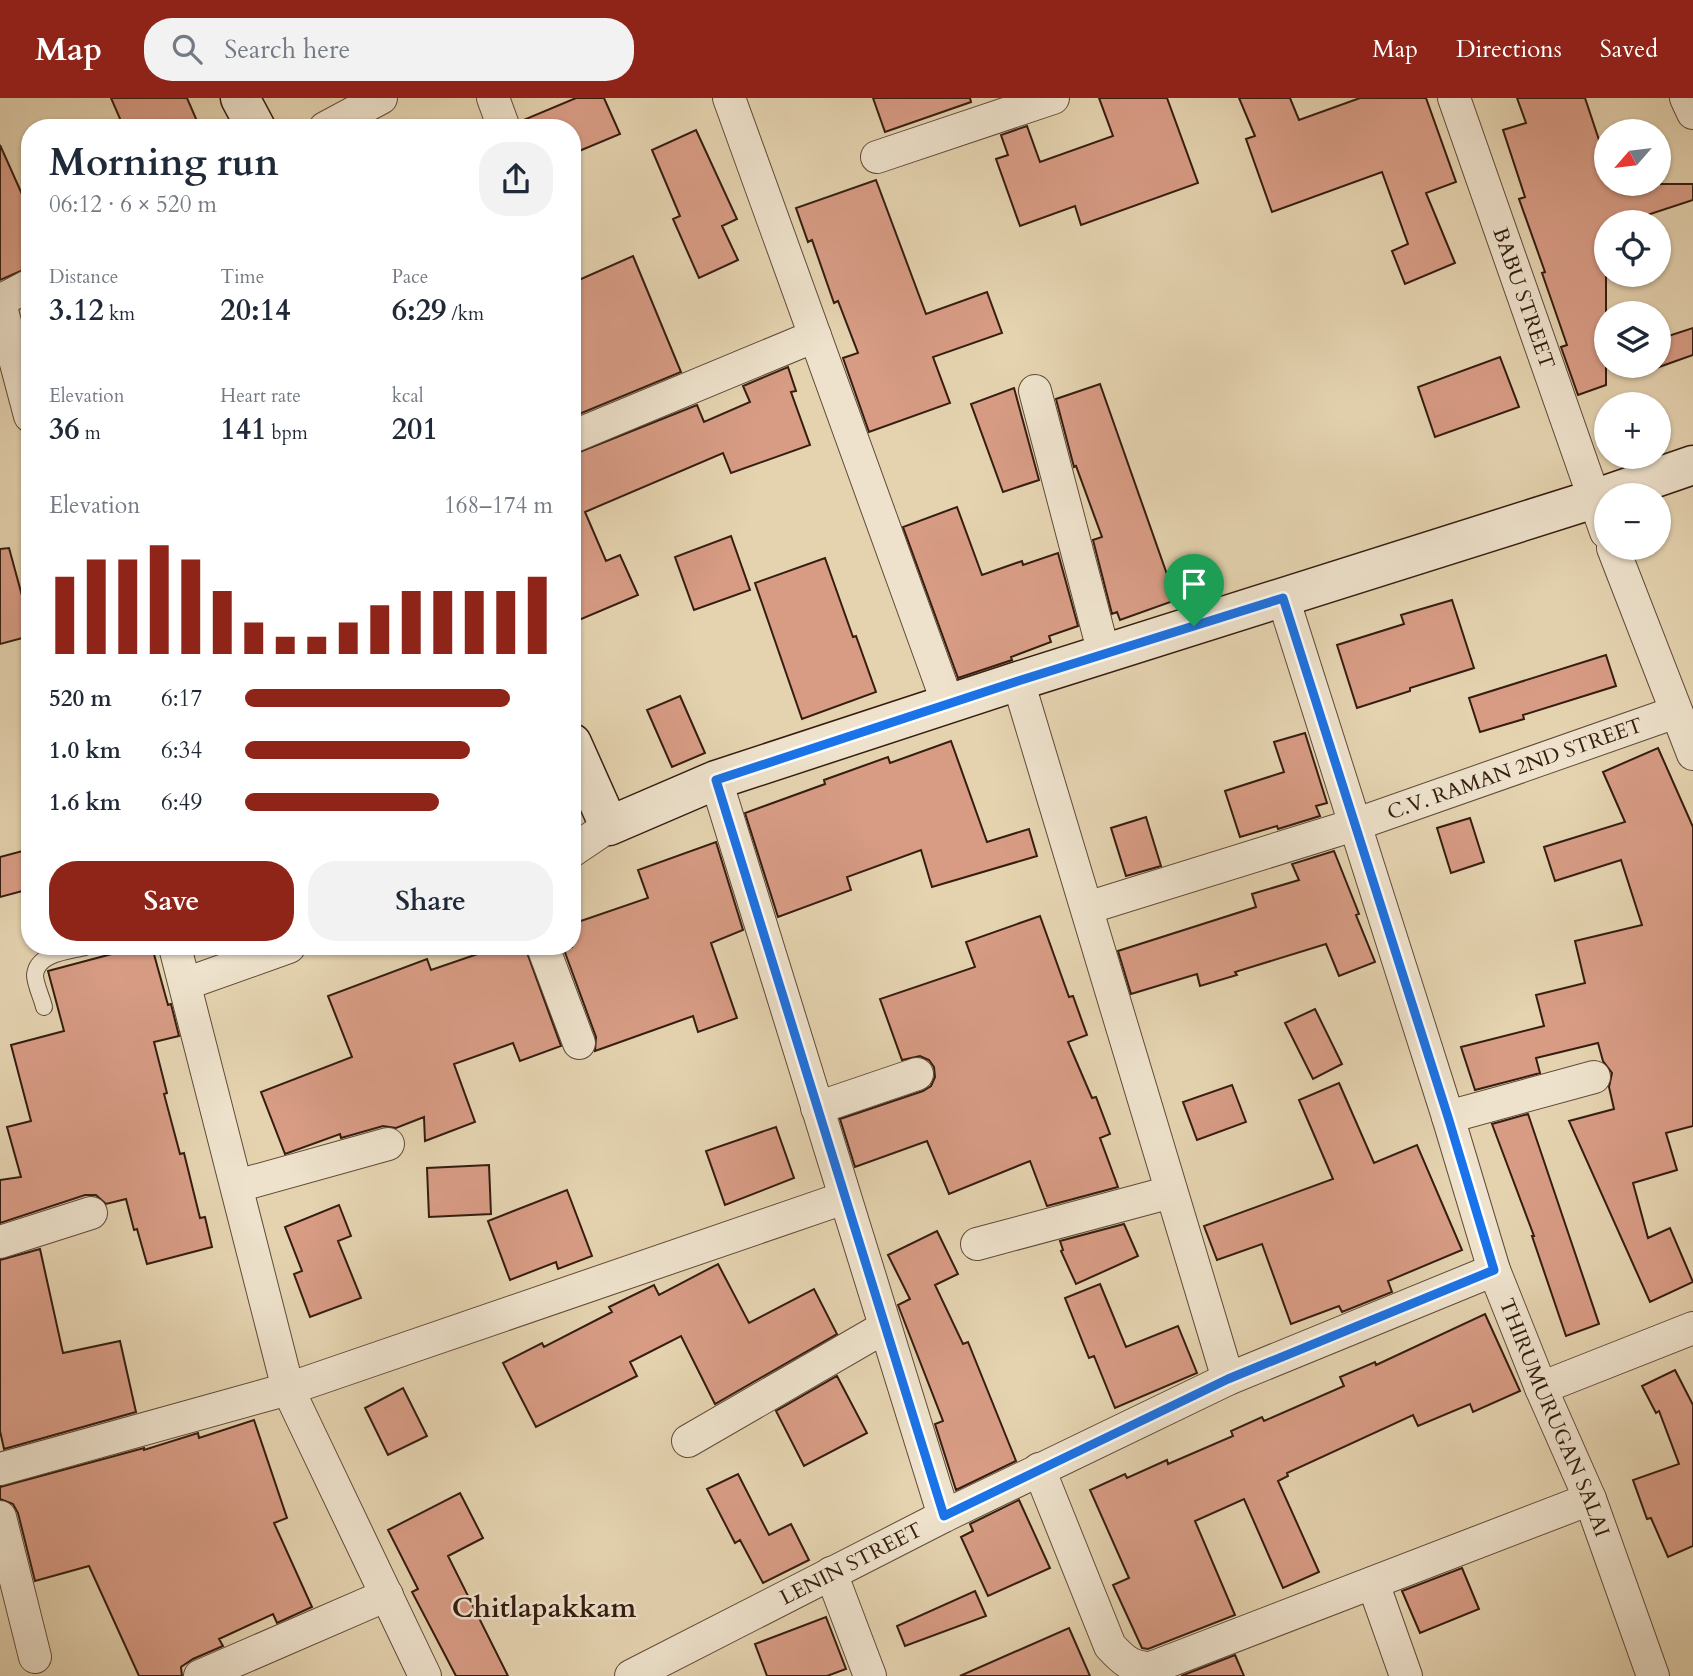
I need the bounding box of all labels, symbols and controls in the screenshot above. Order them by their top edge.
search box [144,18,634,81]
text: Map [35,27,102,72]
icon: search [168,30,206,68]
text: Search here [224,32,350,67]
text: Map [1372,33,1418,66]
text: Directions [1456,33,1562,66]
text: Saved [1600,33,1658,66]
north arrow [1594,119,1671,196]
map controls [1594,119,1671,560]
text: Morning run [49,137,279,189]
button: share [479,142,553,216]
text: 06:12 · 6 × 520 m [49,189,217,220]
button: locate [1594,210,1671,287]
street label: BABU STREET [1486,223,1562,373]
text: Distance [49,264,118,290]
text: Time [220,264,264,290]
text: Pace [392,264,428,290]
text: 3.12 [49,290,104,331]
text: 20:14 [220,290,291,331]
text: 6:29 [392,290,446,331]
text: km [104,301,135,327]
text: /km [446,301,484,327]
button: layers [1594,301,1671,378]
text: Elevation [49,383,124,409]
text: Heart rate [220,383,301,409]
text: kcal [392,383,424,409]
button: + [1594,392,1671,469]
text: 36 [49,409,80,450]
text: 141 [220,409,266,450]
text: 201 [392,409,438,450]
text: m [80,420,101,446]
text: bpm [266,420,308,446]
button: − [1594,483,1671,560]
text: Elevation [49,490,140,521]
text: 168–174 m [444,490,553,521]
pin [1164,554,1224,626]
icon: arrive [1175,565,1213,603]
text: 520 m [49,683,112,714]
text: 6:17 [161,683,202,714]
street label: C.V. RAMAN 2ND STREET [1383,710,1646,827]
text: 1.0 km [49,735,121,766]
text: 6:34 [161,735,202,766]
text: 1.6 km [49,787,121,818]
text: 6:49 [161,787,202,818]
button: Save [49,861,294,941]
button: Share [308,861,553,941]
street label: THIRUMURUGAN SALAI [1492,1294,1617,1541]
street label: LENIN STREET [775,1515,927,1612]
district label: Chitlapakkam [452,1589,636,1627]

